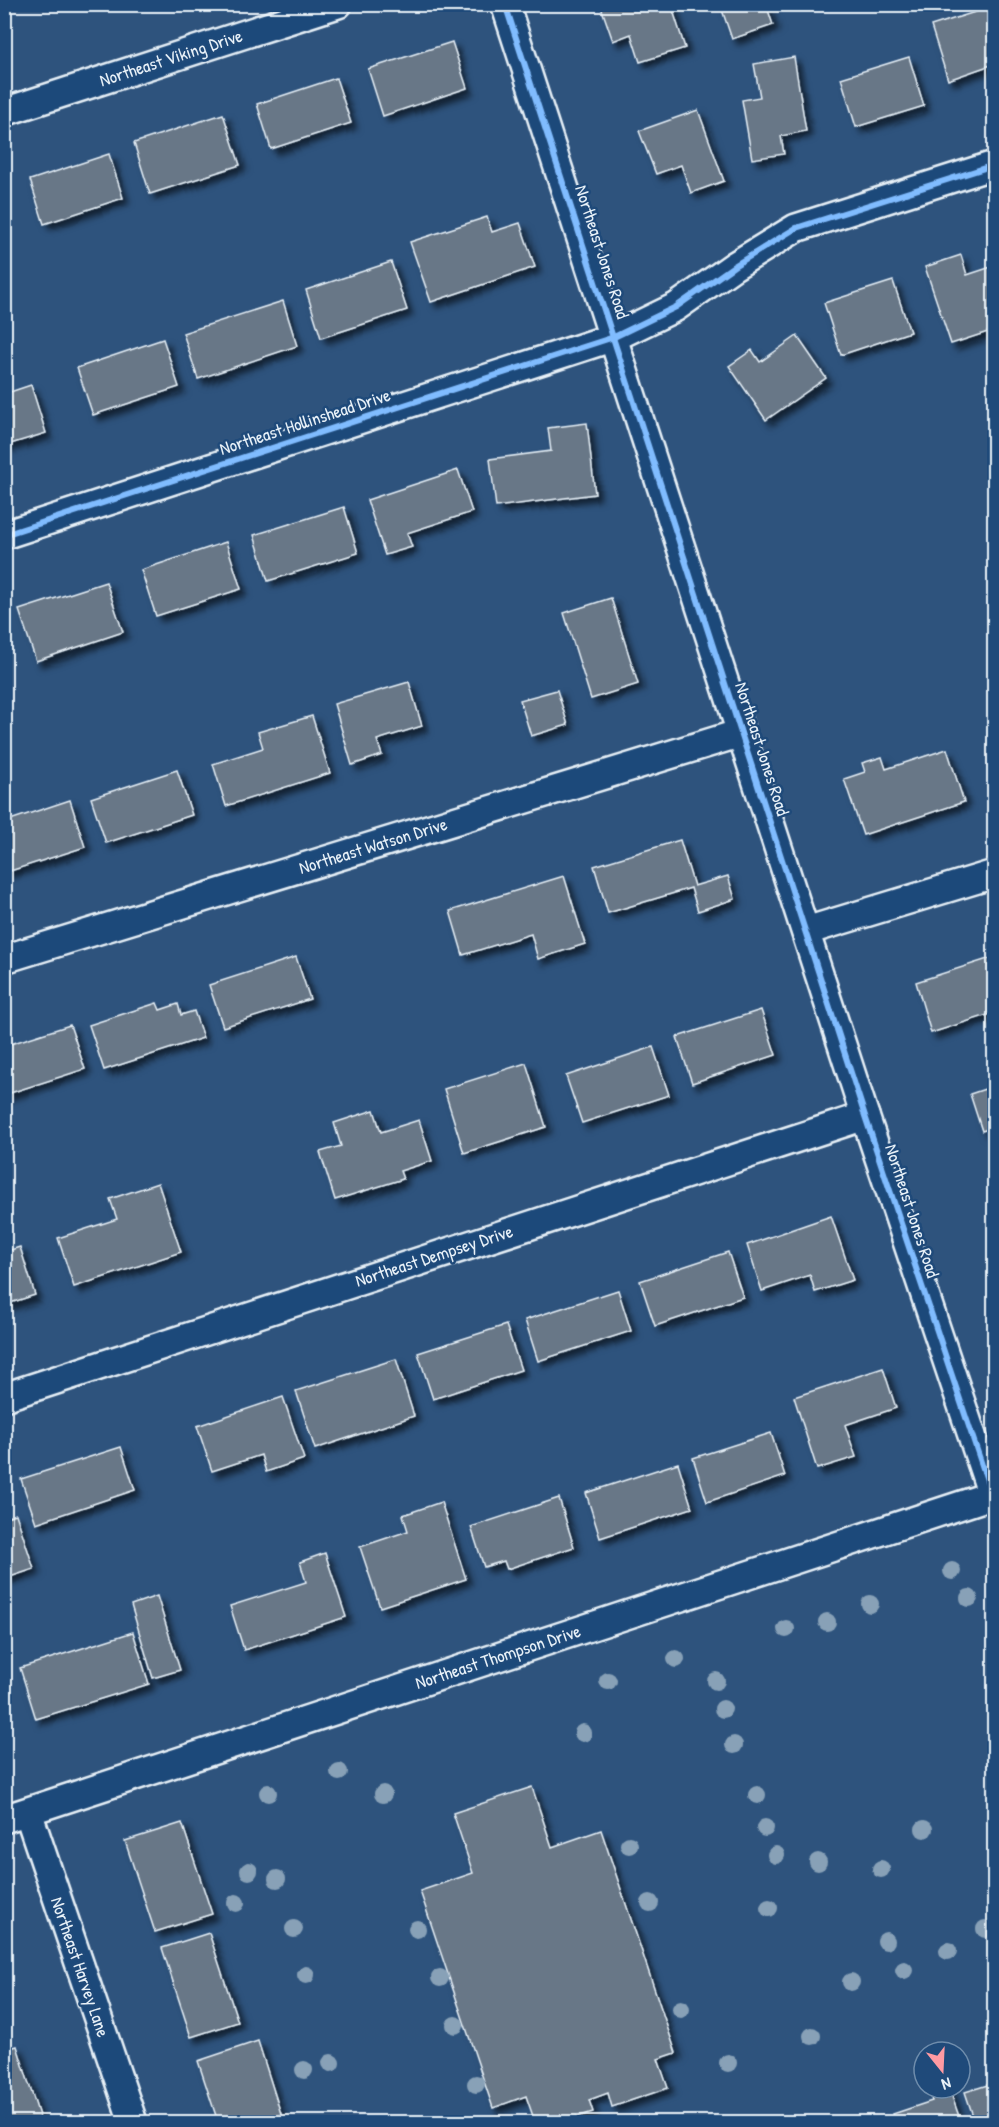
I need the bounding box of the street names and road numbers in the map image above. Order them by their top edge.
street label: Northeast Viking Drive [96,23,245,92]
street label: Northeast Jones Road [569,182,636,322]
street label: Northeast Hollinshead Drive [216,382,394,461]
street label: Northeast Jones Road [729,679,796,819]
street label: Northeast Watson Drive [296,811,450,880]
street label: Northeast Jones Road [879,1141,946,1281]
street label: Northeast Dempsey Drive [352,1218,516,1293]
street label: Northeast Thompson Drive [412,1618,584,1695]
street label: Northeast Harvey Lane [45,1893,116,2040]

